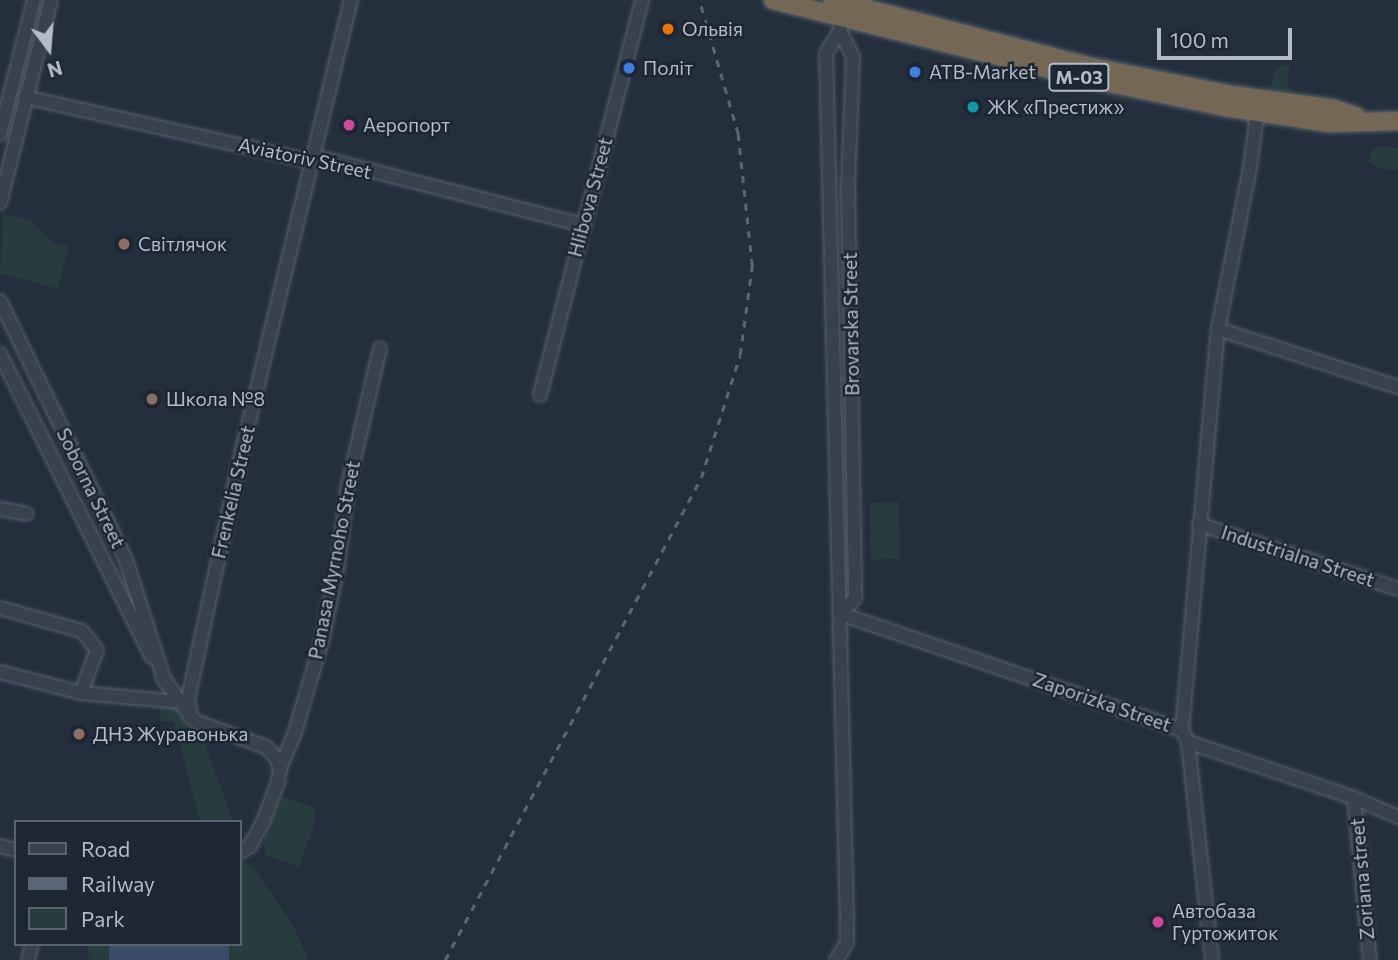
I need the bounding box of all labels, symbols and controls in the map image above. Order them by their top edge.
north arrow [14,14,84,84]
scale bar [1160,14,1295,58]
place label: Ольвія [682,18,743,40]
marker: Ольвія [660,21,676,37]
text: 100 m [1170,27,1229,52]
text: N [45,57,65,83]
place label: Політ [643,57,693,79]
marker: Політ [621,60,637,76]
place label: ATB-Market [929,61,1036,83]
road number: М-03 [1048,62,1110,92]
marker: ATB-Market [907,64,923,80]
place label: ЖК «Престиж» [987,96,1124,118]
marker: ЖК «Престиж» [965,99,981,115]
place label: Аеропорт [363,114,450,136]
marker: Аеропорт [341,117,357,133]
street label: Aviatoriv Street [236,133,374,183]
street label: Hlibova Street [563,135,617,259]
place label: Світлячок [138,233,227,255]
marker: Світлячок [116,236,132,252]
street label: Brovarska Street [838,252,864,396]
place label: Школа №8 [166,388,265,410]
marker: Школа №8 [144,391,160,407]
street label: Frenkelia Street [207,423,259,561]
street label: Soborna Street [52,424,130,552]
street label: Panasa Myrnoho Street [304,459,364,661]
street label: Industrialna Street [1219,521,1377,591]
street label: Zaporizka Street [1030,668,1174,736]
place label: ДНЗ Журавонька [93,723,248,745]
marker: ДНЗ Журавонька [71,726,87,742]
street label: Zoriana street [1345,817,1379,941]
legend [14,820,242,946]
text: Road [81,836,130,861]
text: Railway [81,871,155,896]
place label: Автобаза Гуртожиток [1172,900,1278,944]
text: Park [81,906,125,931]
marker: Автобаза Гуртожиток [1150,914,1166,930]

